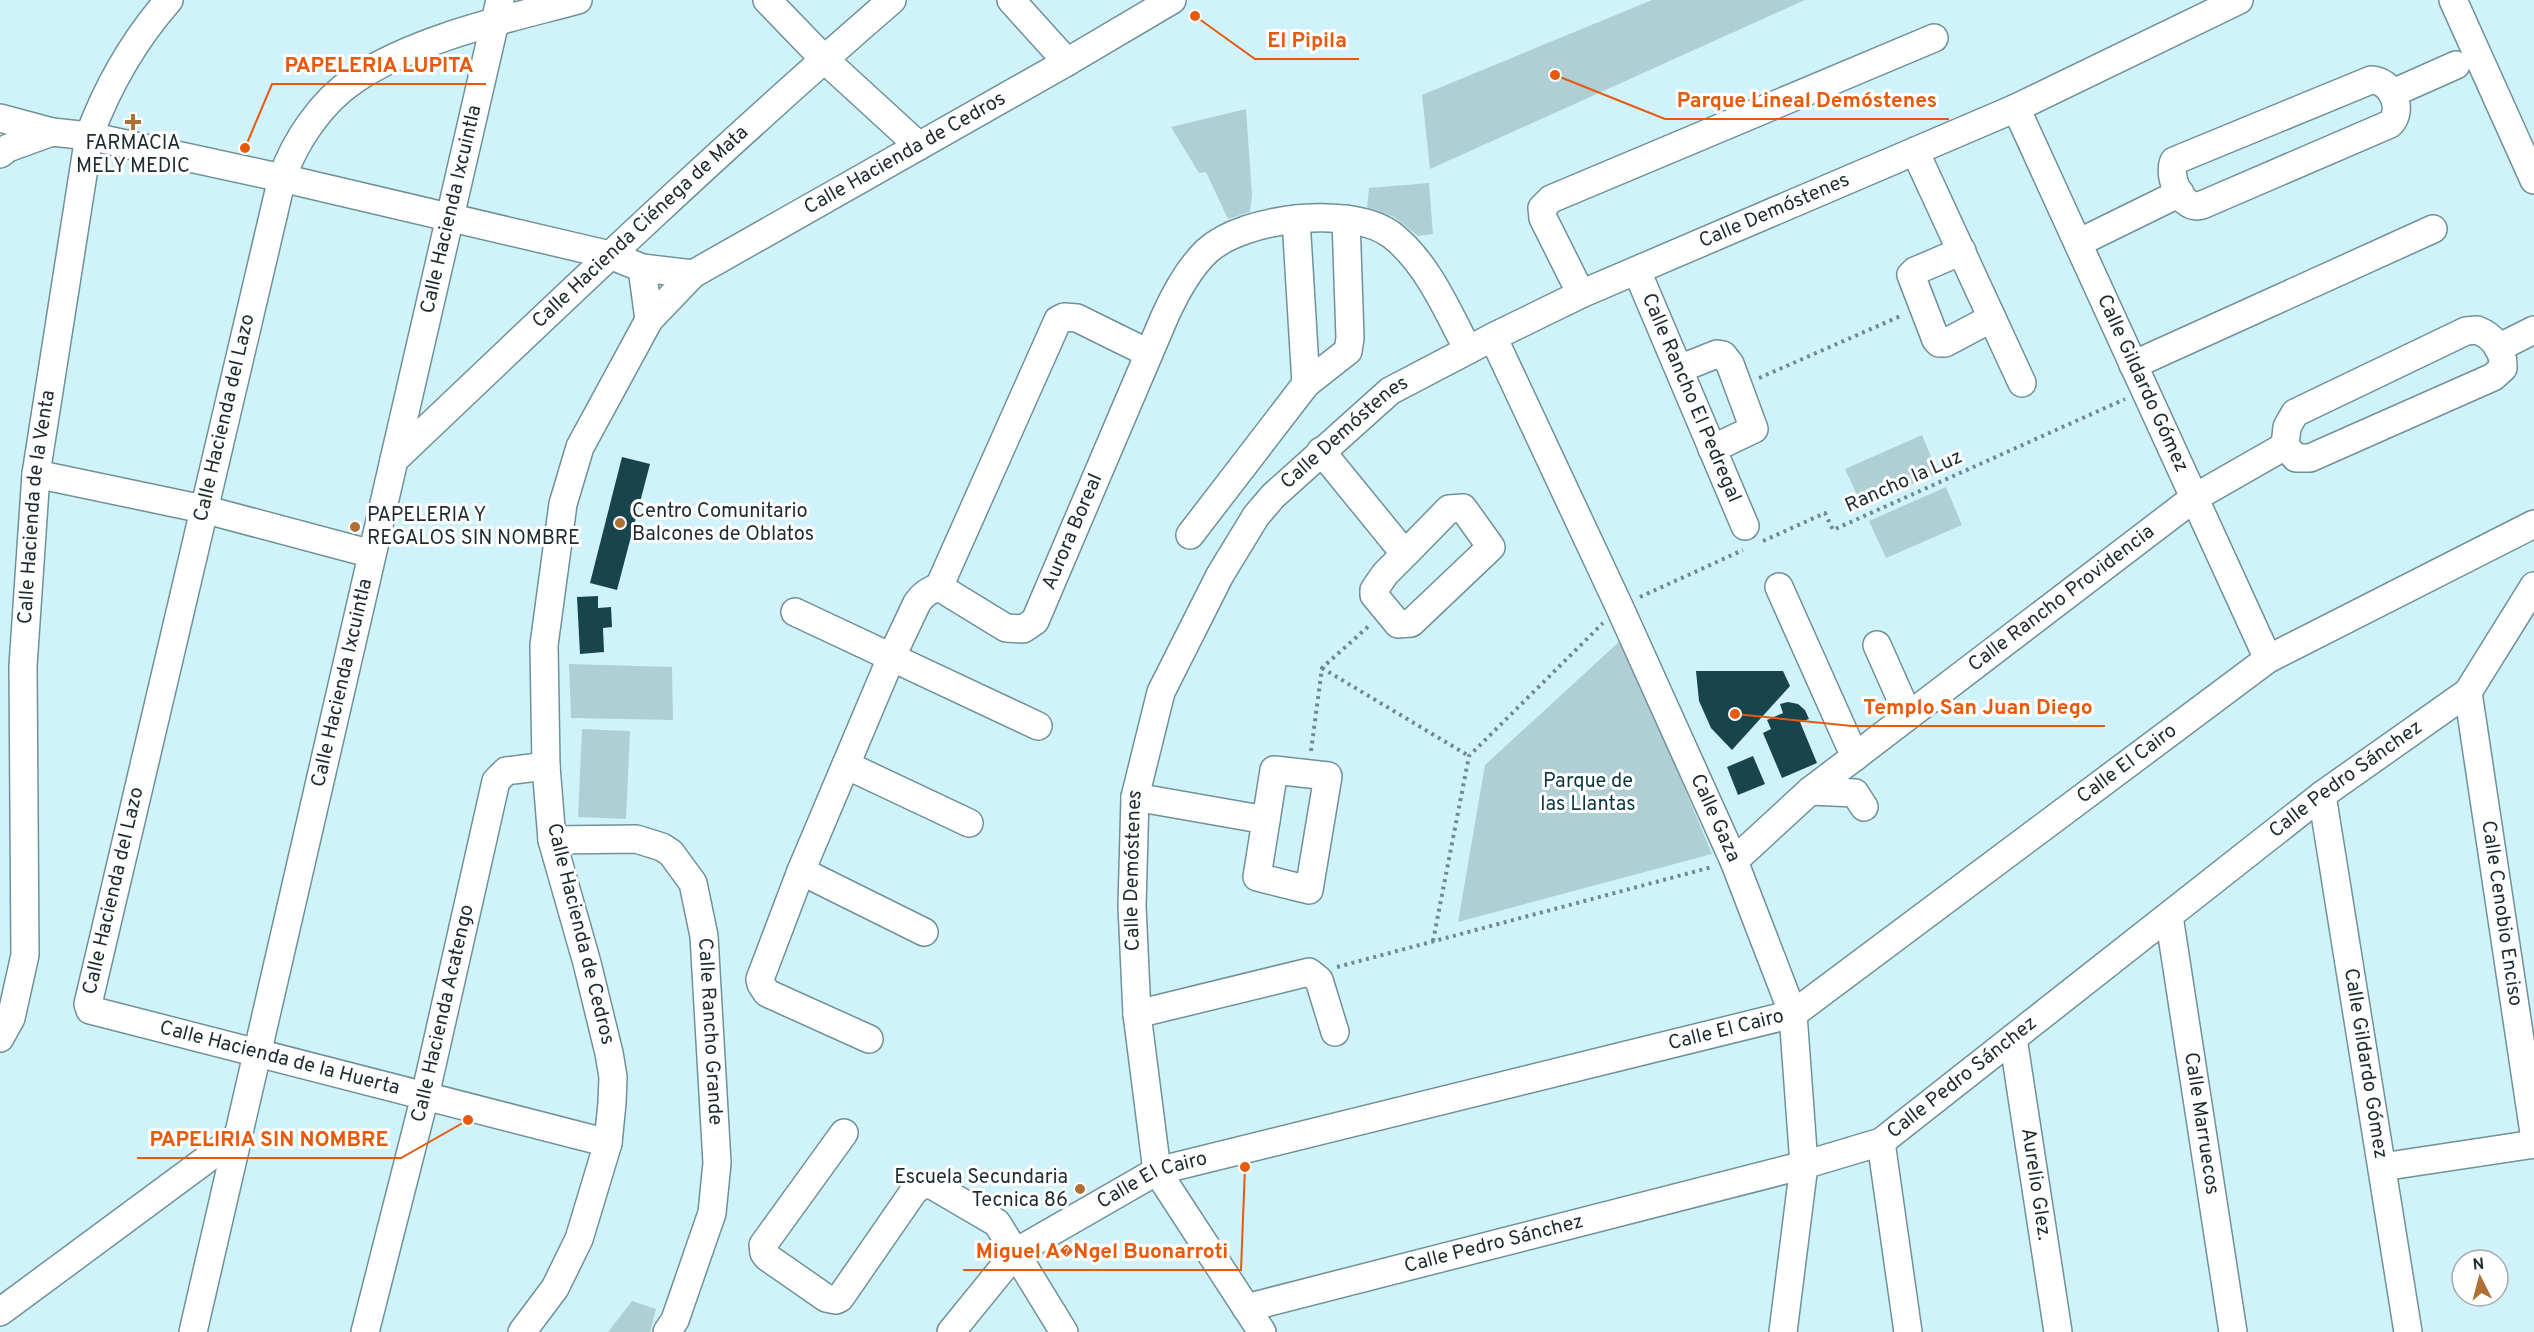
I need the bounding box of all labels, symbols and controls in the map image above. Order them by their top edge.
callout: El Pipila [1255,20,1359,59]
text: El Pipila [1267,28,1347,55]
callout: PAPELERIA LUPITA [272,45,486,84]
text: PAPELERIA LUPITA [284,53,474,80]
callout: Parque Lineal Demóstenes [1665,80,1949,119]
street label: Calle Hacienda de Cedros [800,86,1011,221]
text: Parque Lineal Demóstenes [1677,88,1937,115]
street label: Calle Hacienda Ixcuintla [415,103,488,316]
marker: FARMACIA MELY MEDIC [126,115,140,129]
street label: Calle Hacienda Ciénega de Mata [527,120,754,335]
place label: FARMACIA MELY MEDIC [76,131,190,180]
street label: Calle Demóstenes [1695,168,1854,255]
street label: Calle Rancho El Pedregal [1635,289,1747,507]
street label: Calle Gildardo Gómez [2090,290,2194,477]
street label: Calle Hacienda del Lazo [188,312,262,524]
street label: Calle Demóstenes [1276,371,1413,496]
street label: Calle Hacienda de la Venta [13,388,62,625]
street label: Rancho la Luz [1841,445,1967,519]
street label: Aurora Boreal [1037,470,1109,594]
place label: Centro Comunitario Balcones de Oblatos [632,499,814,548]
place label: PAPELERIA Y REGALOS SIN NOMBRE [367,503,580,552]
marker: Centro Comunitario Balcones de Oblatos [613,516,627,530]
street label: Calle Rancho Providencia [1963,519,2160,678]
marker: PAPELERIA Y REGALOS SIN NOMBRE [348,520,362,534]
street label: Calle Hacienda Ixcuintla [306,576,379,790]
callout: Templo San Juan Diego [1852,687,2105,726]
text: Templo San Juan Diego [1863,695,2093,722]
street label: Calle Pedro Sánchez [2264,715,2428,845]
street label: Calle El Cairo [2072,718,2182,810]
park label: Parque de las Llantas [1540,769,1636,818]
street label: Calle Gaza [1684,770,1746,867]
street label: Calle Hacienda del Lazo [77,785,151,997]
street label: Calle Demóstenes [1119,787,1149,952]
street label: Calle Cenobio Enciso [2474,819,2528,1008]
street label: Calle Hacienda de Cedros [540,821,620,1047]
street label: Calle Hacienda Acatengo [406,902,481,1125]
street label: Calle Rancho Grande [691,937,728,1126]
street label: Calle Gildardo Gómez [2337,966,2393,1161]
street label: Calle El Cairo [1666,1004,1787,1057]
street label: Calle Pedro Sánchez [1882,1011,2043,1145]
street label: Calle Hacienda de la Huerta [157,1015,402,1102]
street label: Calle Marruecos [2177,1051,2225,1197]
callout: PAPELIRIA SIN NOMBRE [137,1119,401,1158]
street label: Aurelio Glez. [2014,1126,2057,1242]
text: PAPELIRIA SIN NOMBRE [149,1127,389,1154]
street label: Calle El Cairo [1093,1146,1210,1216]
place label: Escuela Secundaria Tecnica 86 [894,1165,1068,1214]
marker: Escuela Secundaria Tecnica 86 [1073,1182,1087,1196]
street label: Calle Pedro Sánchez [1402,1209,1586,1280]
callout: Miguel A�Ngel Buonarroti [963,1231,1241,1270]
text: Miguel A�Ngel Buonarroti [976,1239,1228,1266]
north arrow [2450,1248,2510,1308]
text: N [2472,1255,2485,1276]

